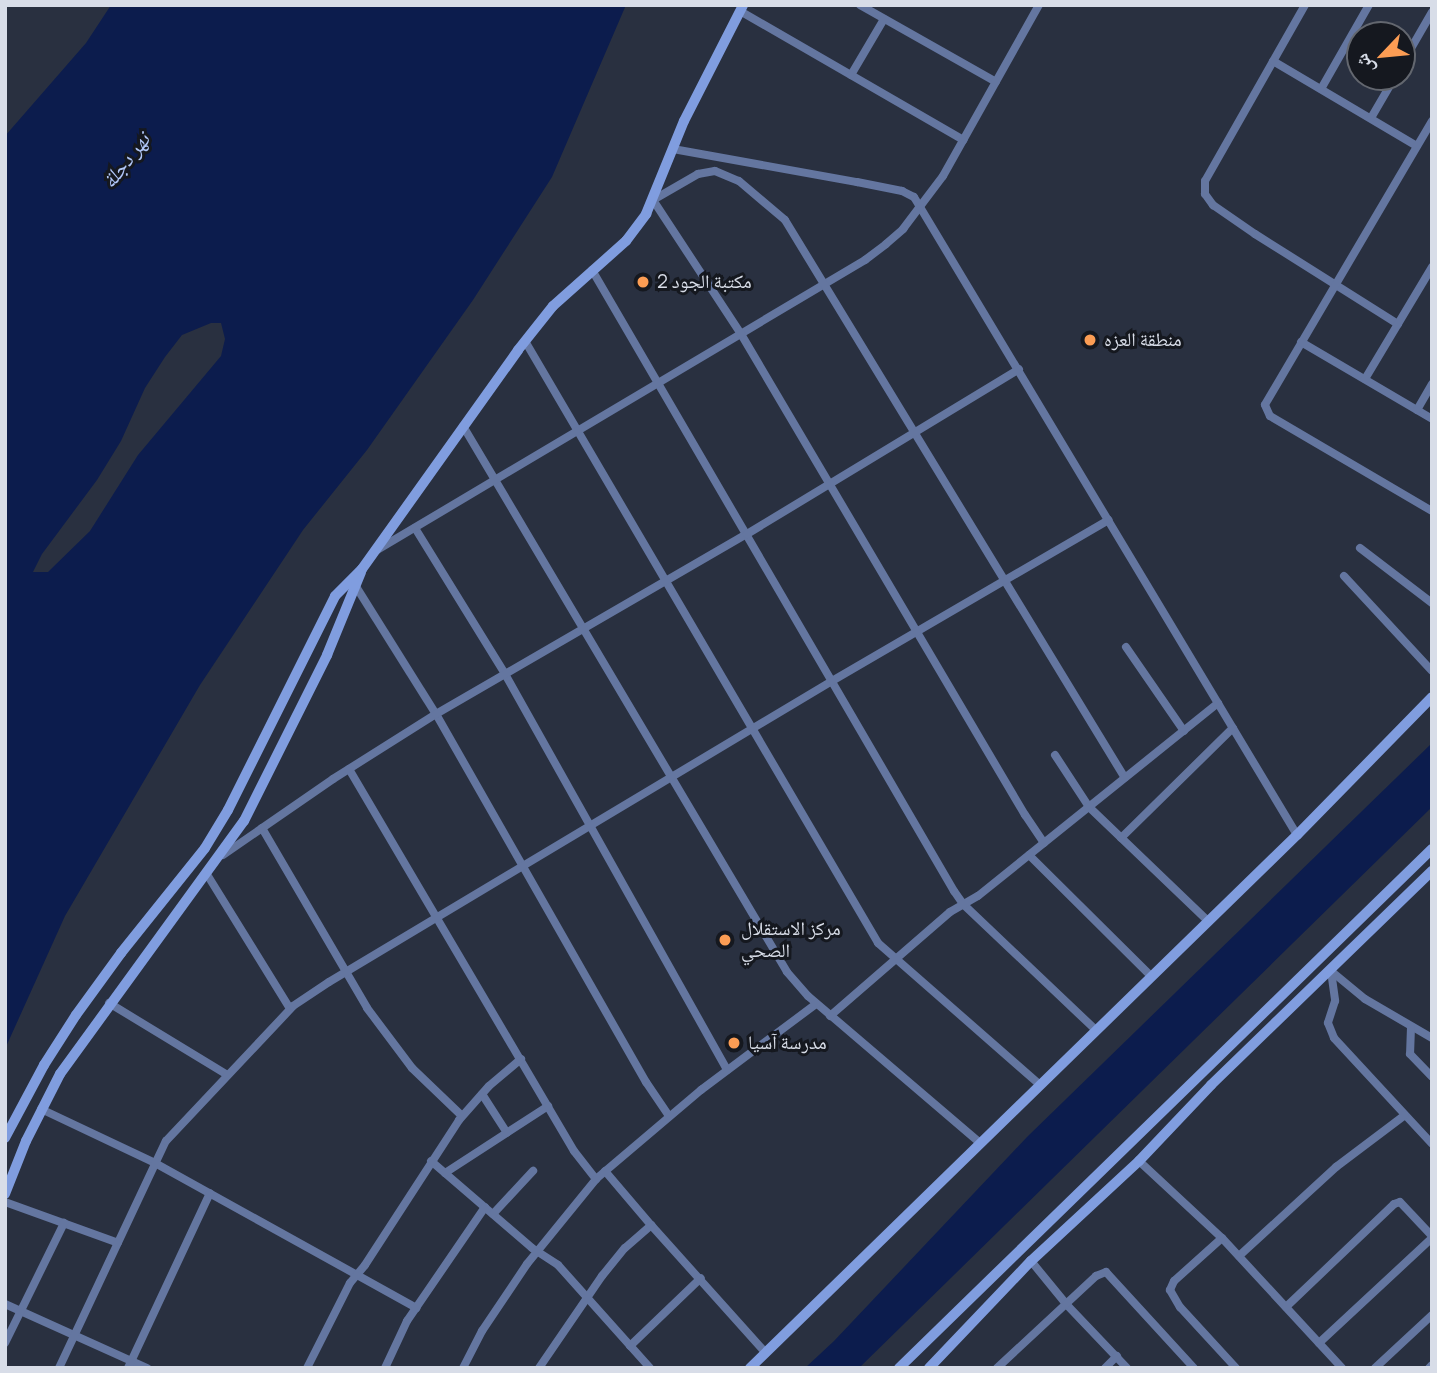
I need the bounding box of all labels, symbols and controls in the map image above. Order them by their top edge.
north arrow [1346,21,1416,91]
text: ش [1348,50,1380,79]
water label: نهر دجلة [96,127,154,193]
place label: مكتبة الجود 2 [657,271,752,293]
marker: مكتبة الجود 2 [635,274,651,290]
place label: منطقة العزه [1104,329,1182,351]
marker: منطقة العزه [1082,332,1098,348]
place label: مركز الاستقلال الصحي [741,918,841,962]
marker: مركز الاستقلال الصحي [715,930,735,950]
place label: مدرسة آسيا [748,1032,827,1054]
marker: مدرسة آسيا [726,1035,742,1051]

